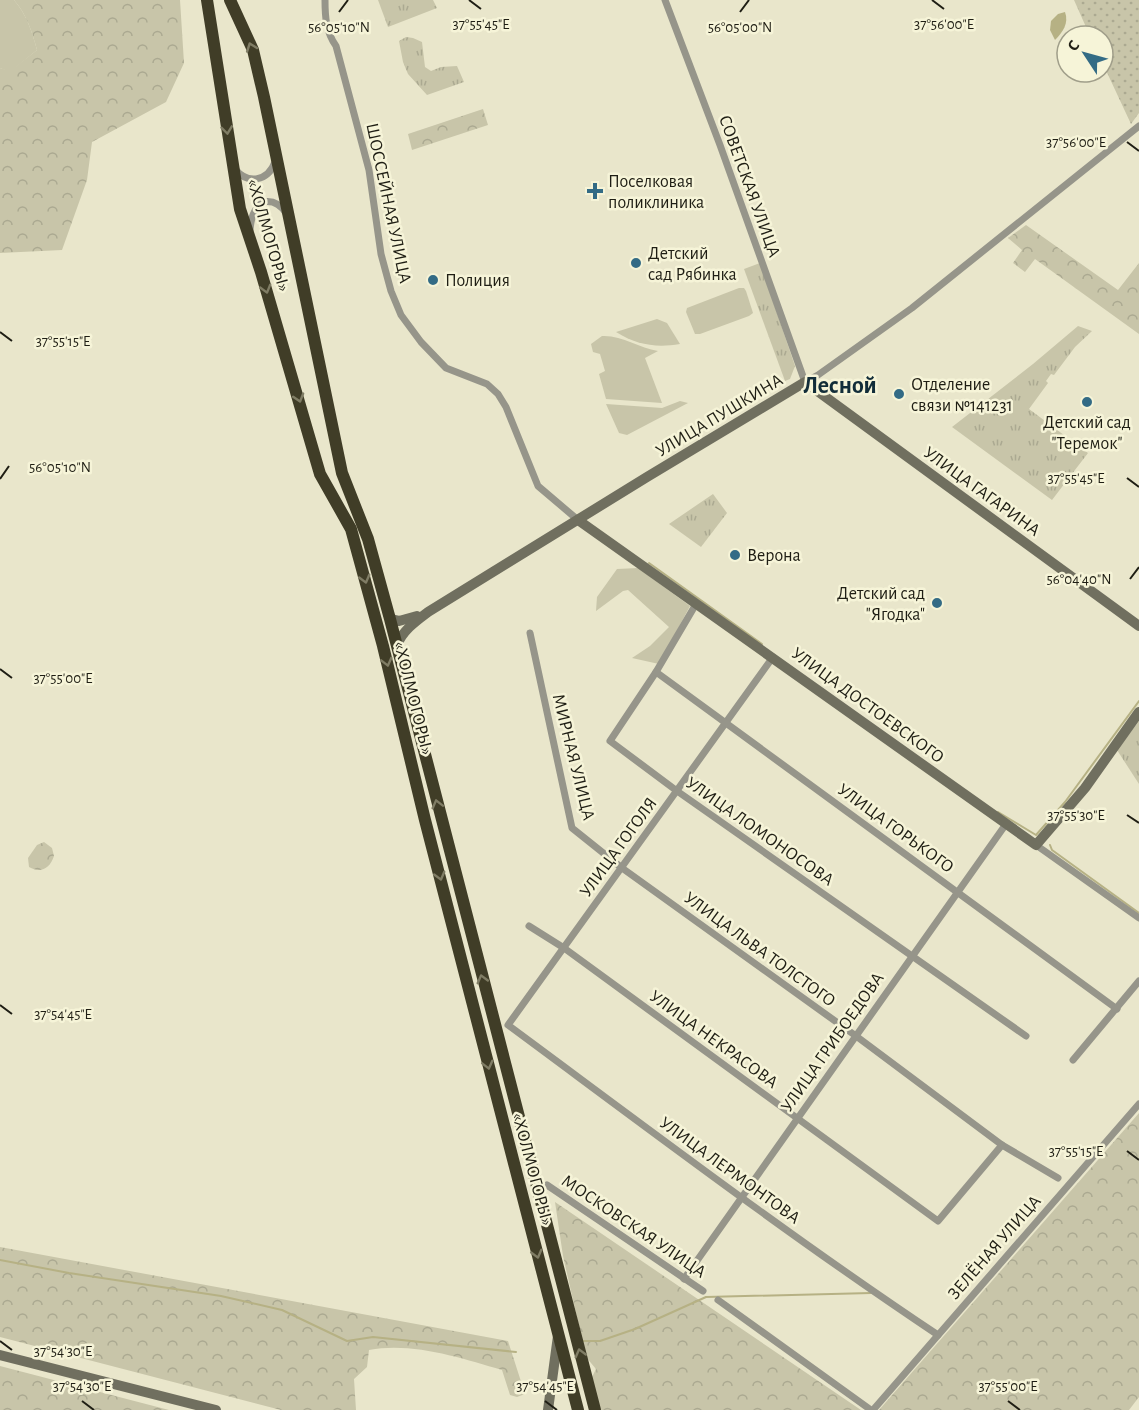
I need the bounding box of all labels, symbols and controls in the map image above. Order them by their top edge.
text: 37°55'45"E [453,17,509,32]
text: 37°56'00"E [914,17,974,32]
text: 56°05'10"N [308,20,370,35]
text: 56°05'00"N [708,20,772,35]
north arrow [1055,24,1115,84]
text: С [1065,37,1083,54]
one-way arrow [245,43,258,53]
street label: СОВЕТСКАЯ УЛИЦА [715,113,783,260]
street label: ШОССЕЙНАЯ УЛИЦА [362,121,416,285]
one-way arrow [220,126,233,135]
text: 37°56'00"E [1046,135,1106,150]
place label: Поселковая поликлиника [608,173,704,212]
street label: «ХОЛМОГОРЫ» [243,177,293,294]
marker: Поселковая поликлиника [586,182,604,200]
place label: Детский сад Рябинка [648,245,737,284]
marker: Детский сад Рябинка [629,256,643,270]
place label: Полиция [445,272,510,290]
marker: Полиция [426,273,440,287]
one-way arrow [259,283,271,294]
text: 37°55'15"E [36,334,90,349]
street label: УЛИЦА ПУШКИНА [653,371,786,461]
district label: Лесной [803,374,877,398]
place label: Отделение связи №141231 [911,376,1013,415]
marker: Отделение связи №141231 [892,387,906,401]
one-way arrow [291,392,304,403]
marker: Детский сад "Теремок" [1080,395,1094,409]
place label: Детский сад "Теремок" [1043,414,1131,453]
street label: УЛИЦА ГАГАРИНА [920,444,1043,540]
text: 56°05'10"N [29,460,91,475]
text: 37°55'45"E [1048,471,1104,486]
place label: Верона [747,547,801,565]
marker: Верона [728,548,742,562]
text: 56°04'40"N [1047,572,1111,587]
one-way arrow [358,574,371,584]
place label: Детский сад "Ягодка" [837,585,925,624]
marker: Детский сад "Ягодка" [930,596,944,610]
street label: «ХОЛМОГОРЫ» [390,640,436,757]
street label: УЛИЦА ДОСТОЕВСКОГО [788,645,947,767]
one-way arrow [380,657,393,667]
text: 37°55'00"E [33,671,93,686]
street label: МИРНАЯ УЛИЦА [549,692,598,823]
street label: УЛИЦА ЛОМОНОСОВА [682,774,837,890]
street label: УЛИЦА ГОРЬКОГО [834,781,957,877]
street label: УЛИЦА ГОГОЛЯ [577,795,661,901]
one-way arrow [432,799,445,809]
text: 37°55'30"E [1047,808,1105,823]
one-way arrow [433,871,445,881]
street label: УЛИЦА ЛЬВА ТОЛСТОГО [680,889,838,1011]
street label: УЛИЦА ГРИБОЕДОВА [778,969,888,1116]
one-way arrow [477,974,490,984]
street label: УЛИЦА НЕКРАСОВА [646,987,781,1093]
text: 37°54'45"E [34,1007,92,1022]
one-way arrow [480,1060,493,1070]
street label: «ХОЛМОГОРЫ» [508,1111,556,1228]
street label: УЛИЦА ЛЕРМОНТОВА [656,1114,803,1228]
text: 37°55'15"E [1049,1144,1103,1159]
street label: МОСКОВСКАЯ УЛИЦА [558,1172,709,1282]
street label: ЗЕЛЁНАЯ УЛИЦА [943,1191,1045,1303]
one-way arrow [529,1249,542,1259]
text: 37°54'30"E [34,1344,92,1359]
one-way arrow [575,1349,588,1359]
text: 37°54'30"E [53,1379,111,1394]
text: 37°54'45"E [516,1379,574,1394]
text: 37°55'00"E [978,1379,1038,1394]

